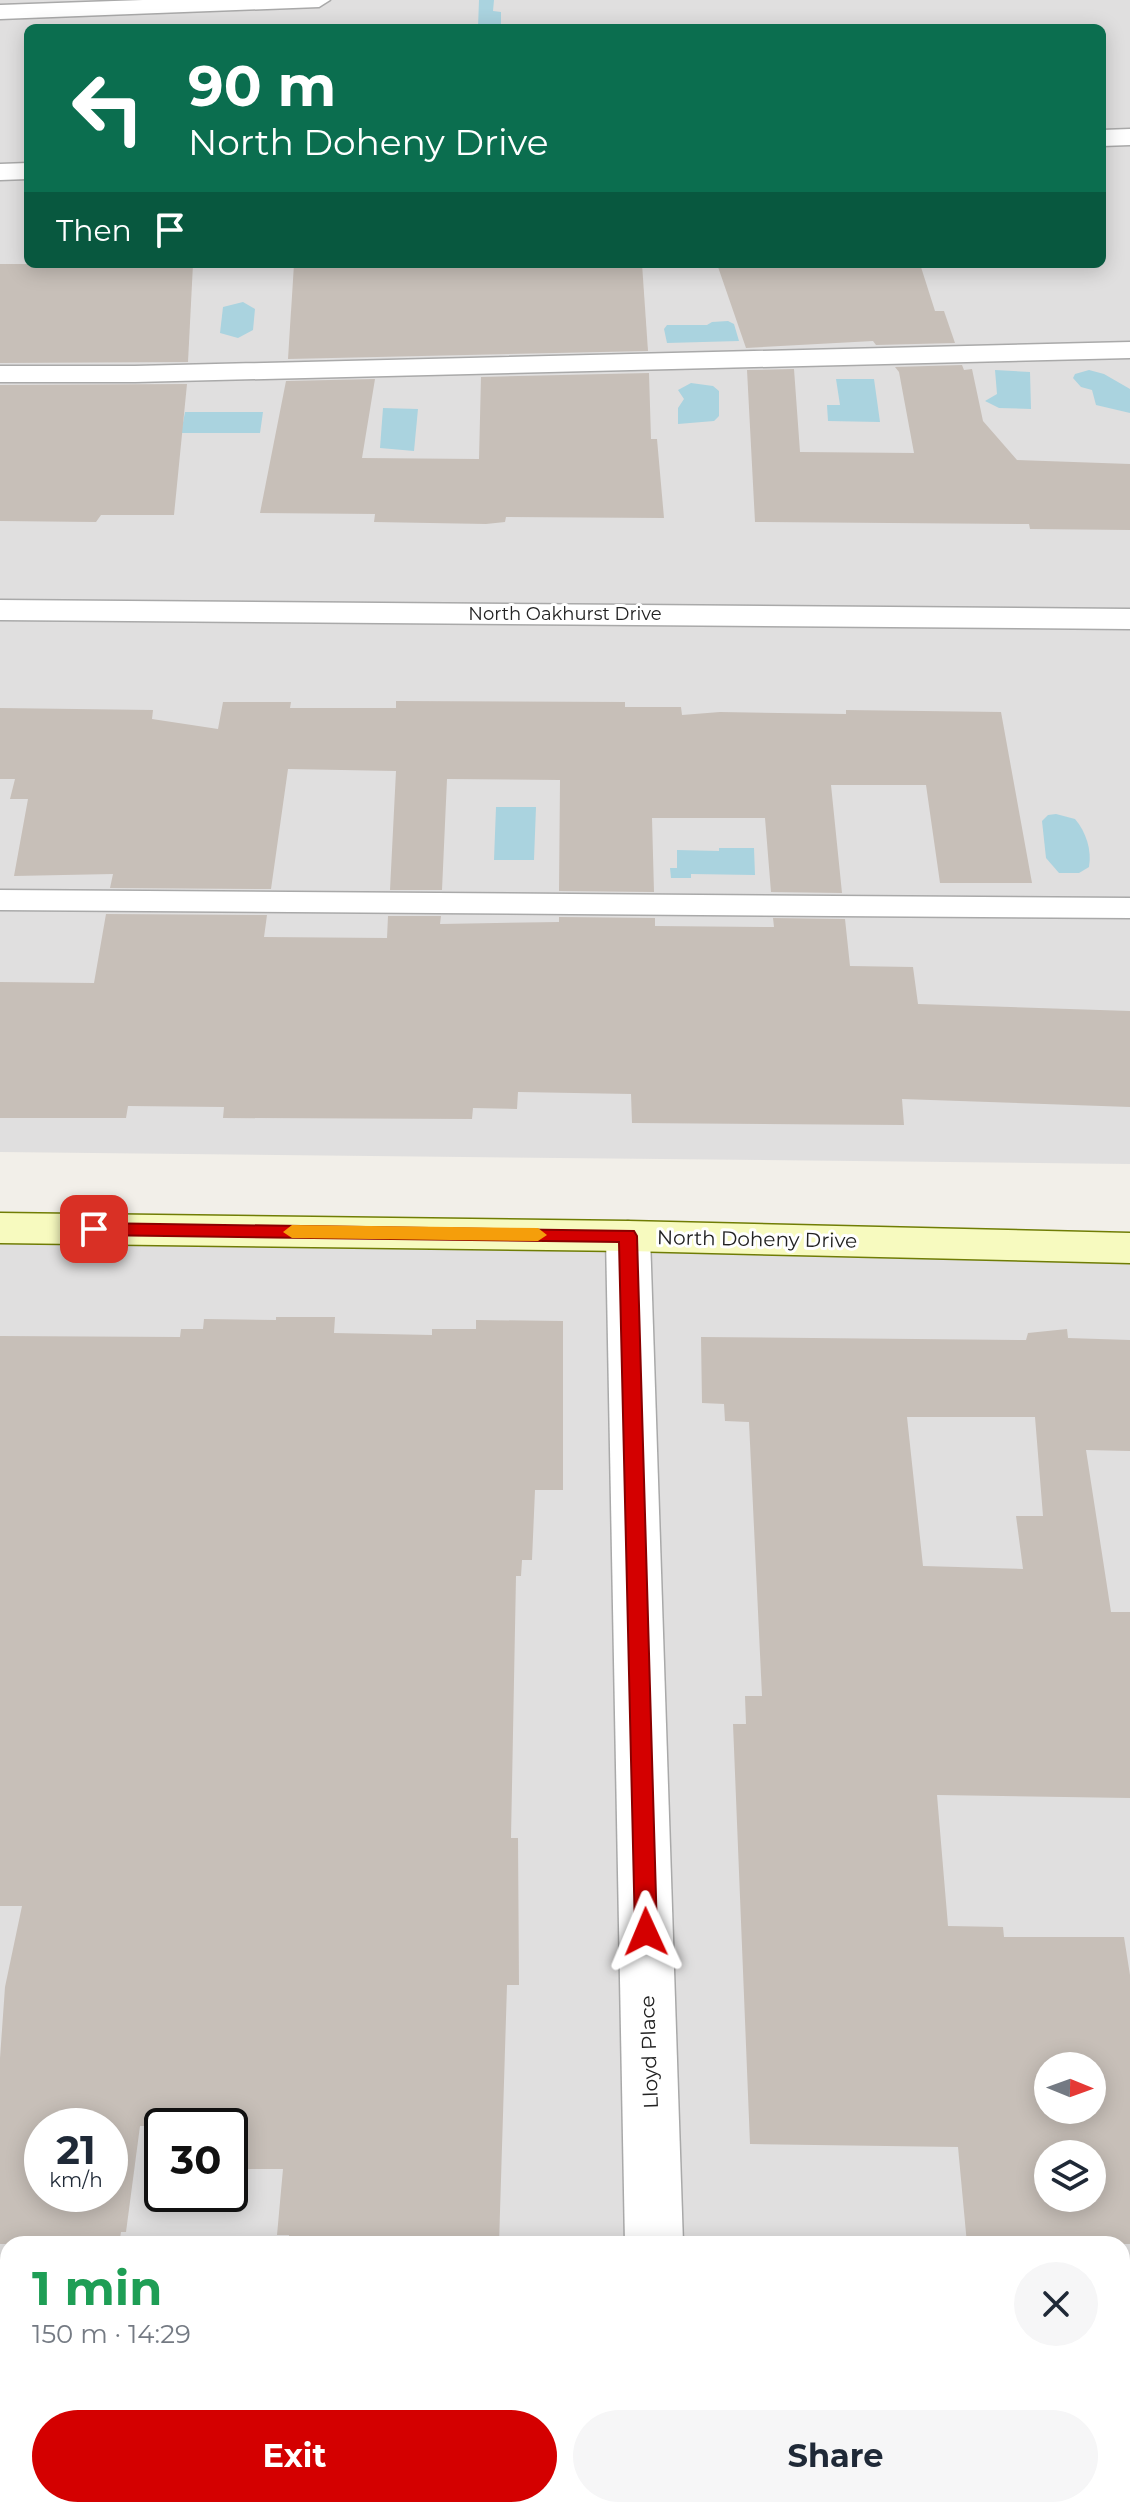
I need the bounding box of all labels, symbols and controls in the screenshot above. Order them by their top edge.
text: 90 m [188,52,336,120]
icon: left [56,56,160,160]
text: North Doheny Drive [188,120,548,164]
icon: arrive [148,208,192,252]
text: Then [56,212,132,249]
street label: North Oakhurst Drive [468,603,662,625]
pin [60,1195,128,1263]
icon: arrive [72,1207,116,1251]
street label: North Doheny Drive [657,1225,857,1253]
position arrow [604,1890,688,1974]
street label: Lloyd Place [635,1995,663,2109]
north arrow [1034,2052,1106,2124]
map controls [1034,2052,1106,2212]
speed limit sign: 30 [144,2108,248,2212]
text: 21 [56,2125,96,2174]
button: layers [1034,2140,1106,2212]
text: km/h [49,2168,103,2192]
text: 1 min [32,2259,162,2317]
button: close [1014,2262,1098,2346]
text: 150 m · 14:29 [32,2318,191,2350]
button: Exit [32,2410,557,2502]
button: Share [573,2410,1098,2502]

